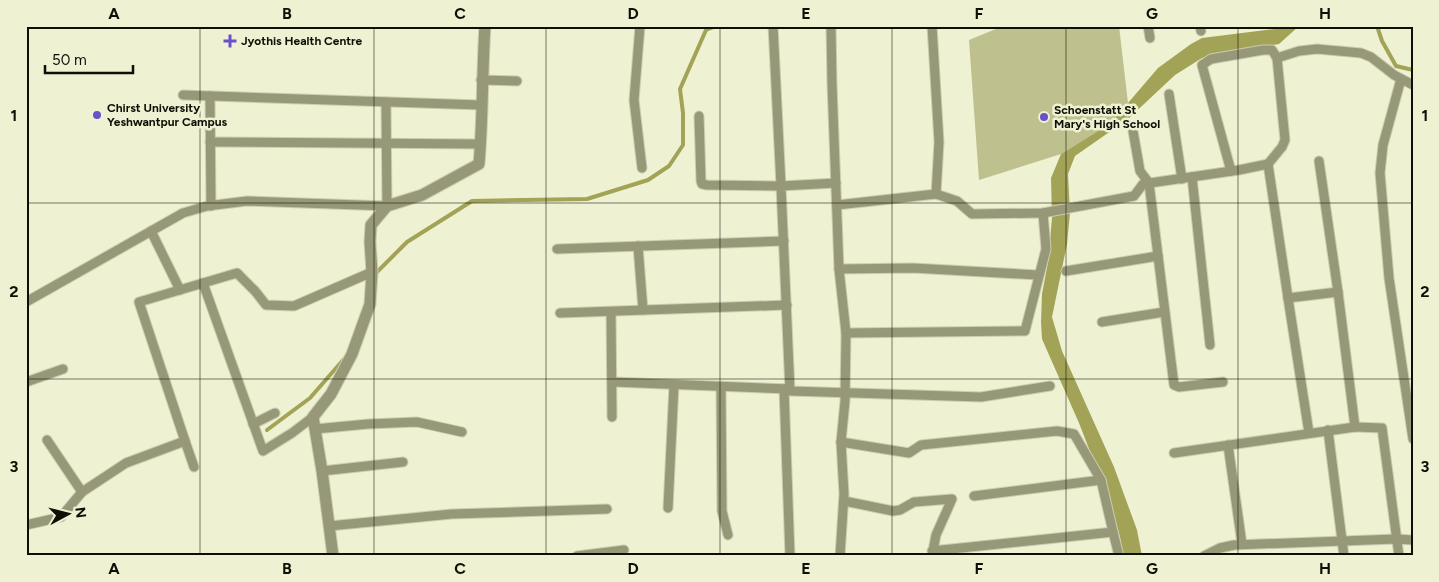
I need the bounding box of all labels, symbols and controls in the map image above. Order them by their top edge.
text: A [108,4,120,23]
text: B [282,4,292,23]
text: C [454,4,466,23]
text: D [627,4,639,23]
text: E [801,4,811,23]
text: F [975,4,984,23]
text: G [1146,4,1158,23]
text: H [1319,4,1331,23]
marker: Jyothis Health Centre [223,34,237,48]
place label: Jyothis Health Centre [241,34,363,48]
scale bar [45,42,132,74]
text: 50 m [52,51,87,69]
place label: Chirst University Yeshwantpur Campus [107,101,228,129]
place label: Schoenstatt St Mary's High School [1054,103,1160,131]
text: 1 [11,106,17,125]
text: 1 [1422,106,1428,125]
marker: Chirst University Yeshwantpur Campus [91,109,103,121]
marker: Schoenstatt St Mary's High School [1038,111,1050,123]
text: 2 [9,282,19,301]
text: 2 [1420,282,1430,301]
text: 3 [10,457,19,476]
text: 3 [1421,457,1430,476]
north arrow [42,490,92,540]
text: N [71,506,90,519]
text: A [108,559,120,578]
text: B [282,559,292,578]
text: C [454,559,466,578]
text: D [627,559,639,578]
text: E [801,559,811,578]
text: F [975,559,984,578]
text: G [1146,559,1158,578]
text: H [1319,559,1331,578]

